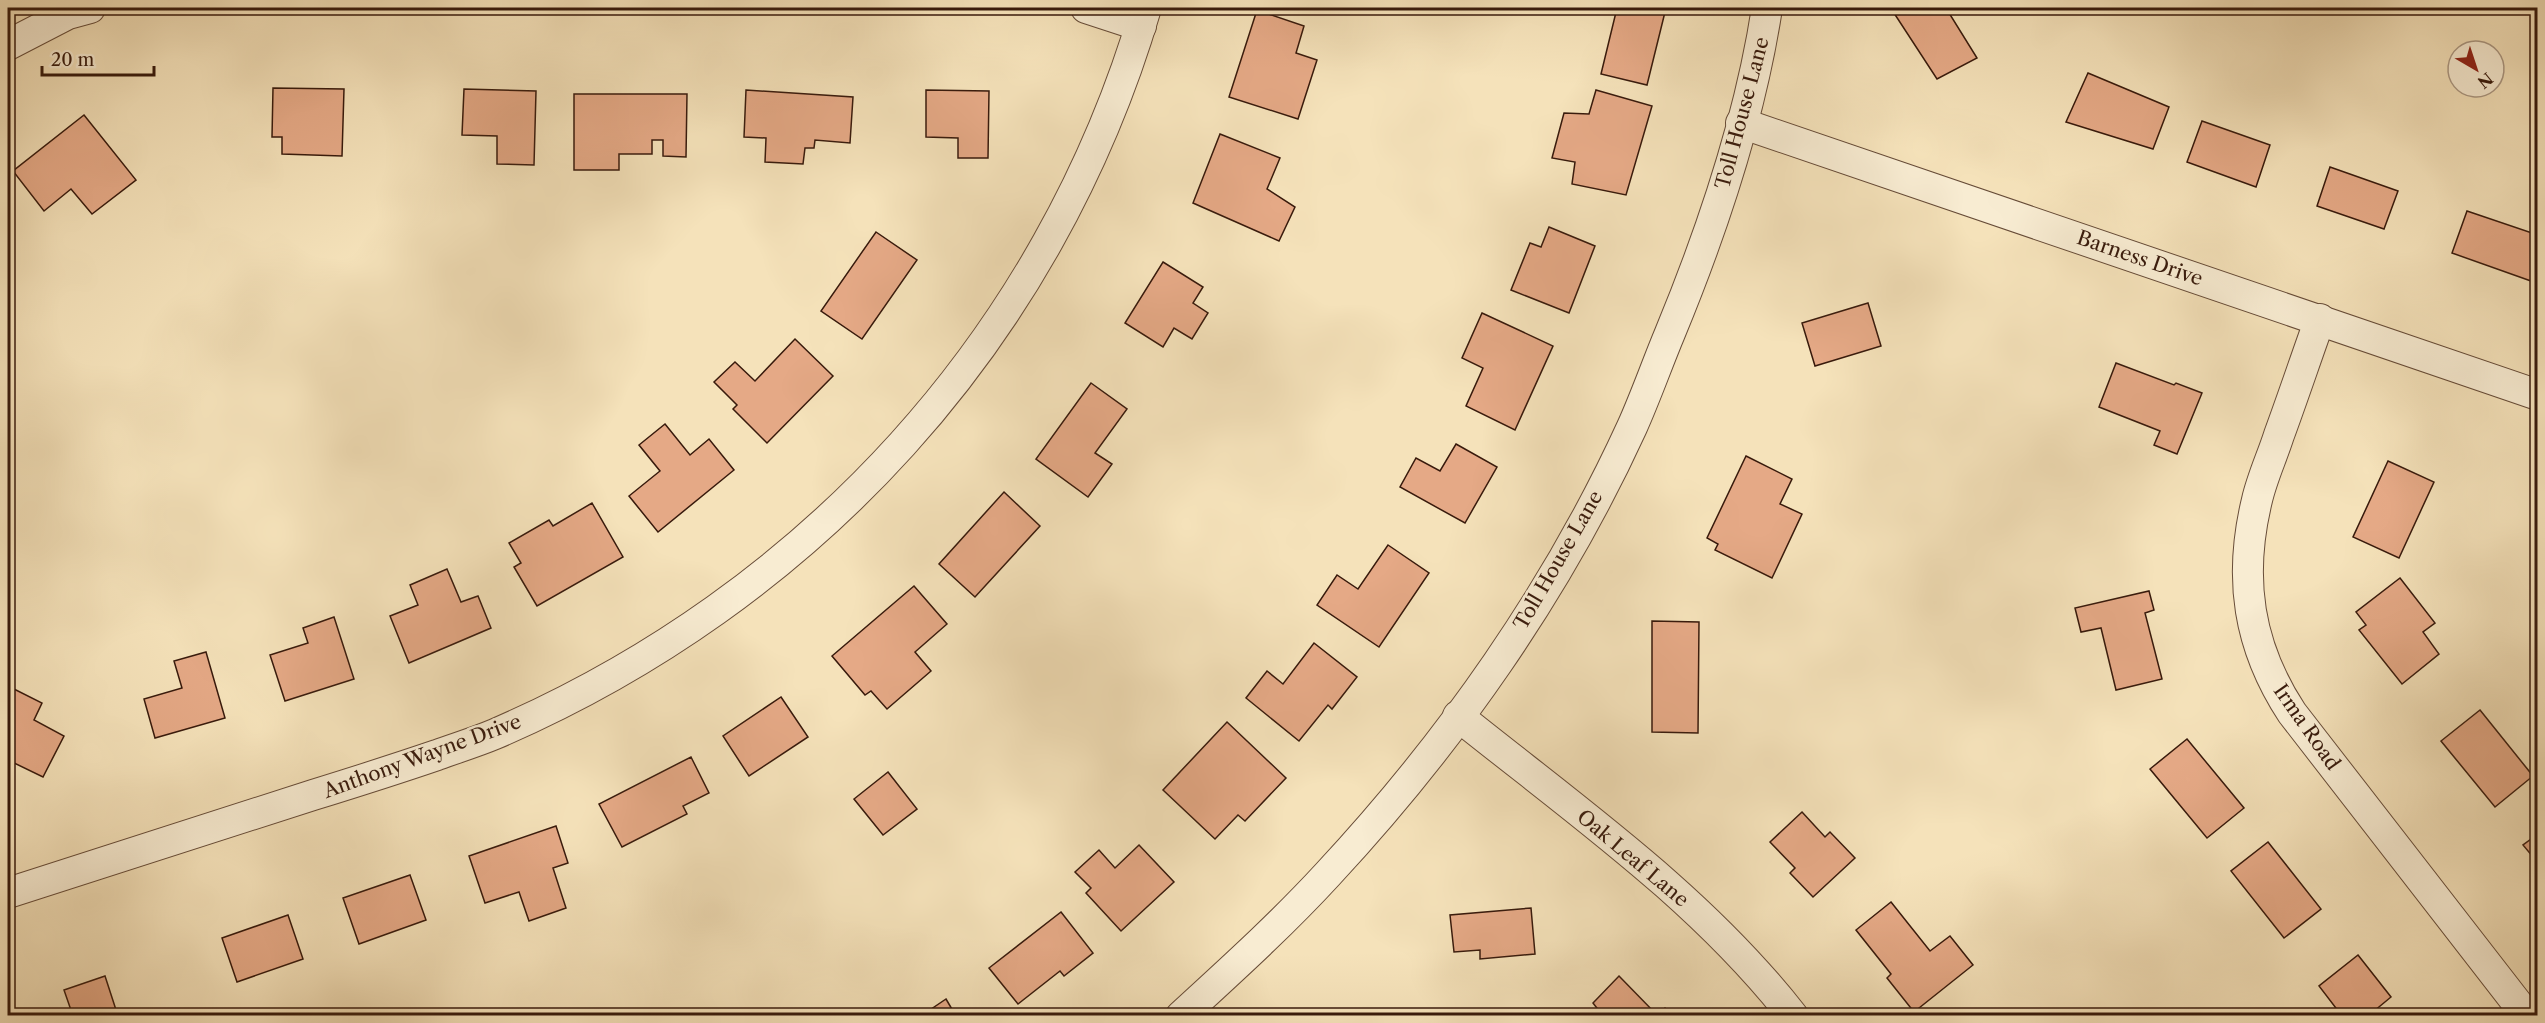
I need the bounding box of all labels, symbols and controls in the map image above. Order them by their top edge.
street label: Toll House Lane [1710,34,1774,192]
scale bar [42,39,154,77]
north arrow [2446,39,2506,99]
text: 20 m [51,49,95,71]
text: N [2474,69,2497,93]
street label: Barness Drive [2074,225,2206,291]
street label: Toll House Lane [1509,486,1607,634]
street label: Irma Road [2269,679,2345,775]
street label: Anthony Wayne Drive [319,709,524,803]
street label: Oak Leaf Lane [1572,804,1694,912]

